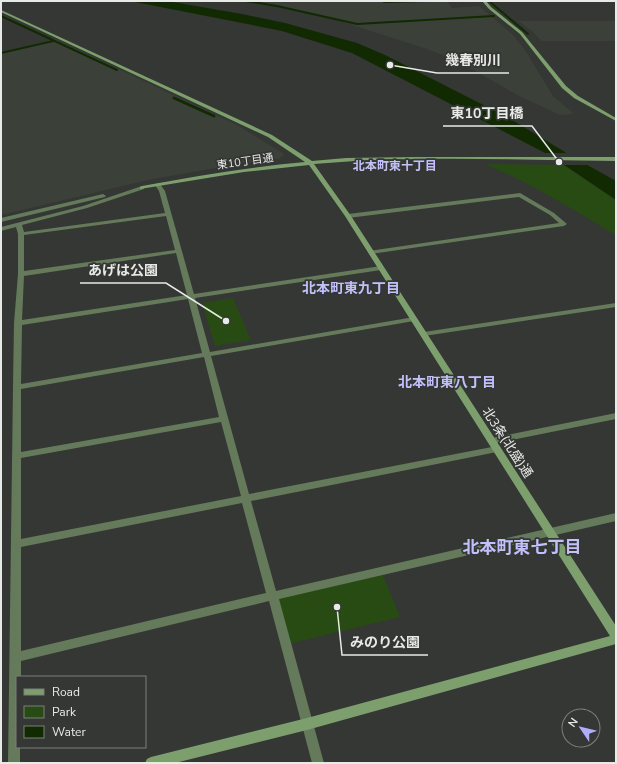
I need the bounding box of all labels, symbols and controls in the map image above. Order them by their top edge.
callout: 幾春別川 [437,47,509,73]
text: 幾春別川 [445,51,501,70]
callout: 東10丁目橋 [443,100,532,126]
text: 東10丁目橋 [451,104,523,123]
street label: 東10丁目通 [216,150,274,173]
district label: 北本町東十丁目 [353,158,437,174]
callout: あげは公園 [80,257,166,283]
text: あげは公園 [88,261,158,280]
district label: 北本町東九丁目 [302,279,400,298]
district label: 北本町東八丁目 [398,373,496,392]
street label: 北3条(北盛)通 [478,404,537,481]
district label: 北本町東七丁目 [463,536,582,559]
callout: みのり公園 [342,629,428,655]
text: みのり公園 [350,633,420,652]
legend [16,676,146,748]
text: Road [52,684,80,700]
text: Park [52,704,77,720]
north arrow [561,708,601,748]
text: N [565,715,582,730]
text: Water [52,724,86,740]

